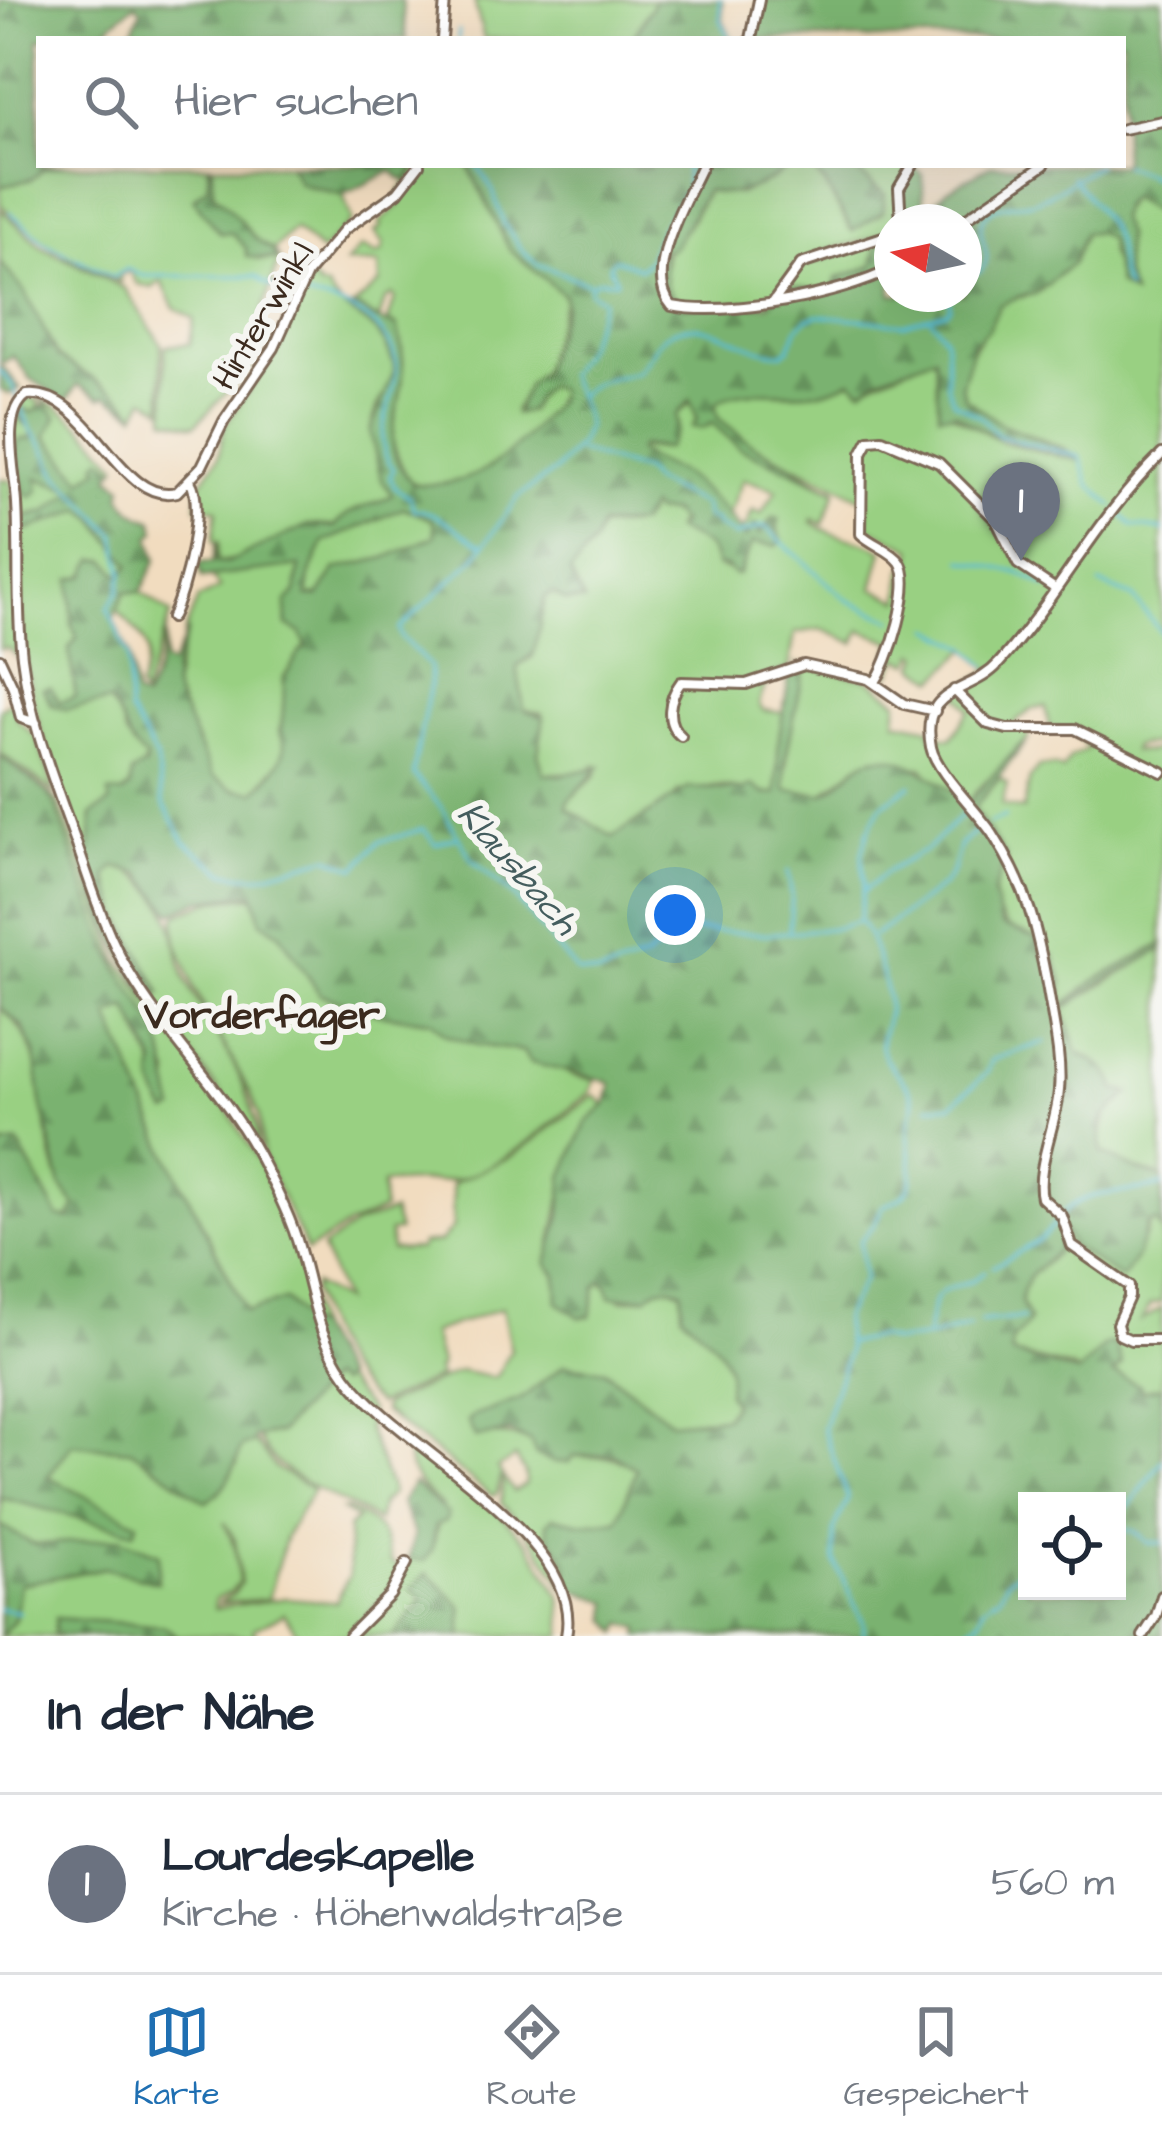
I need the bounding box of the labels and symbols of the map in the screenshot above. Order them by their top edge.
north arrow [874,204,982,312]
street label: Hinterwinkl [202,234,326,398]
pin: 1 [982,462,1060,561]
water label: Klausbach [445,791,591,948]
your location [645,885,705,945]
district label: Vorderfager [143,990,381,1045]

